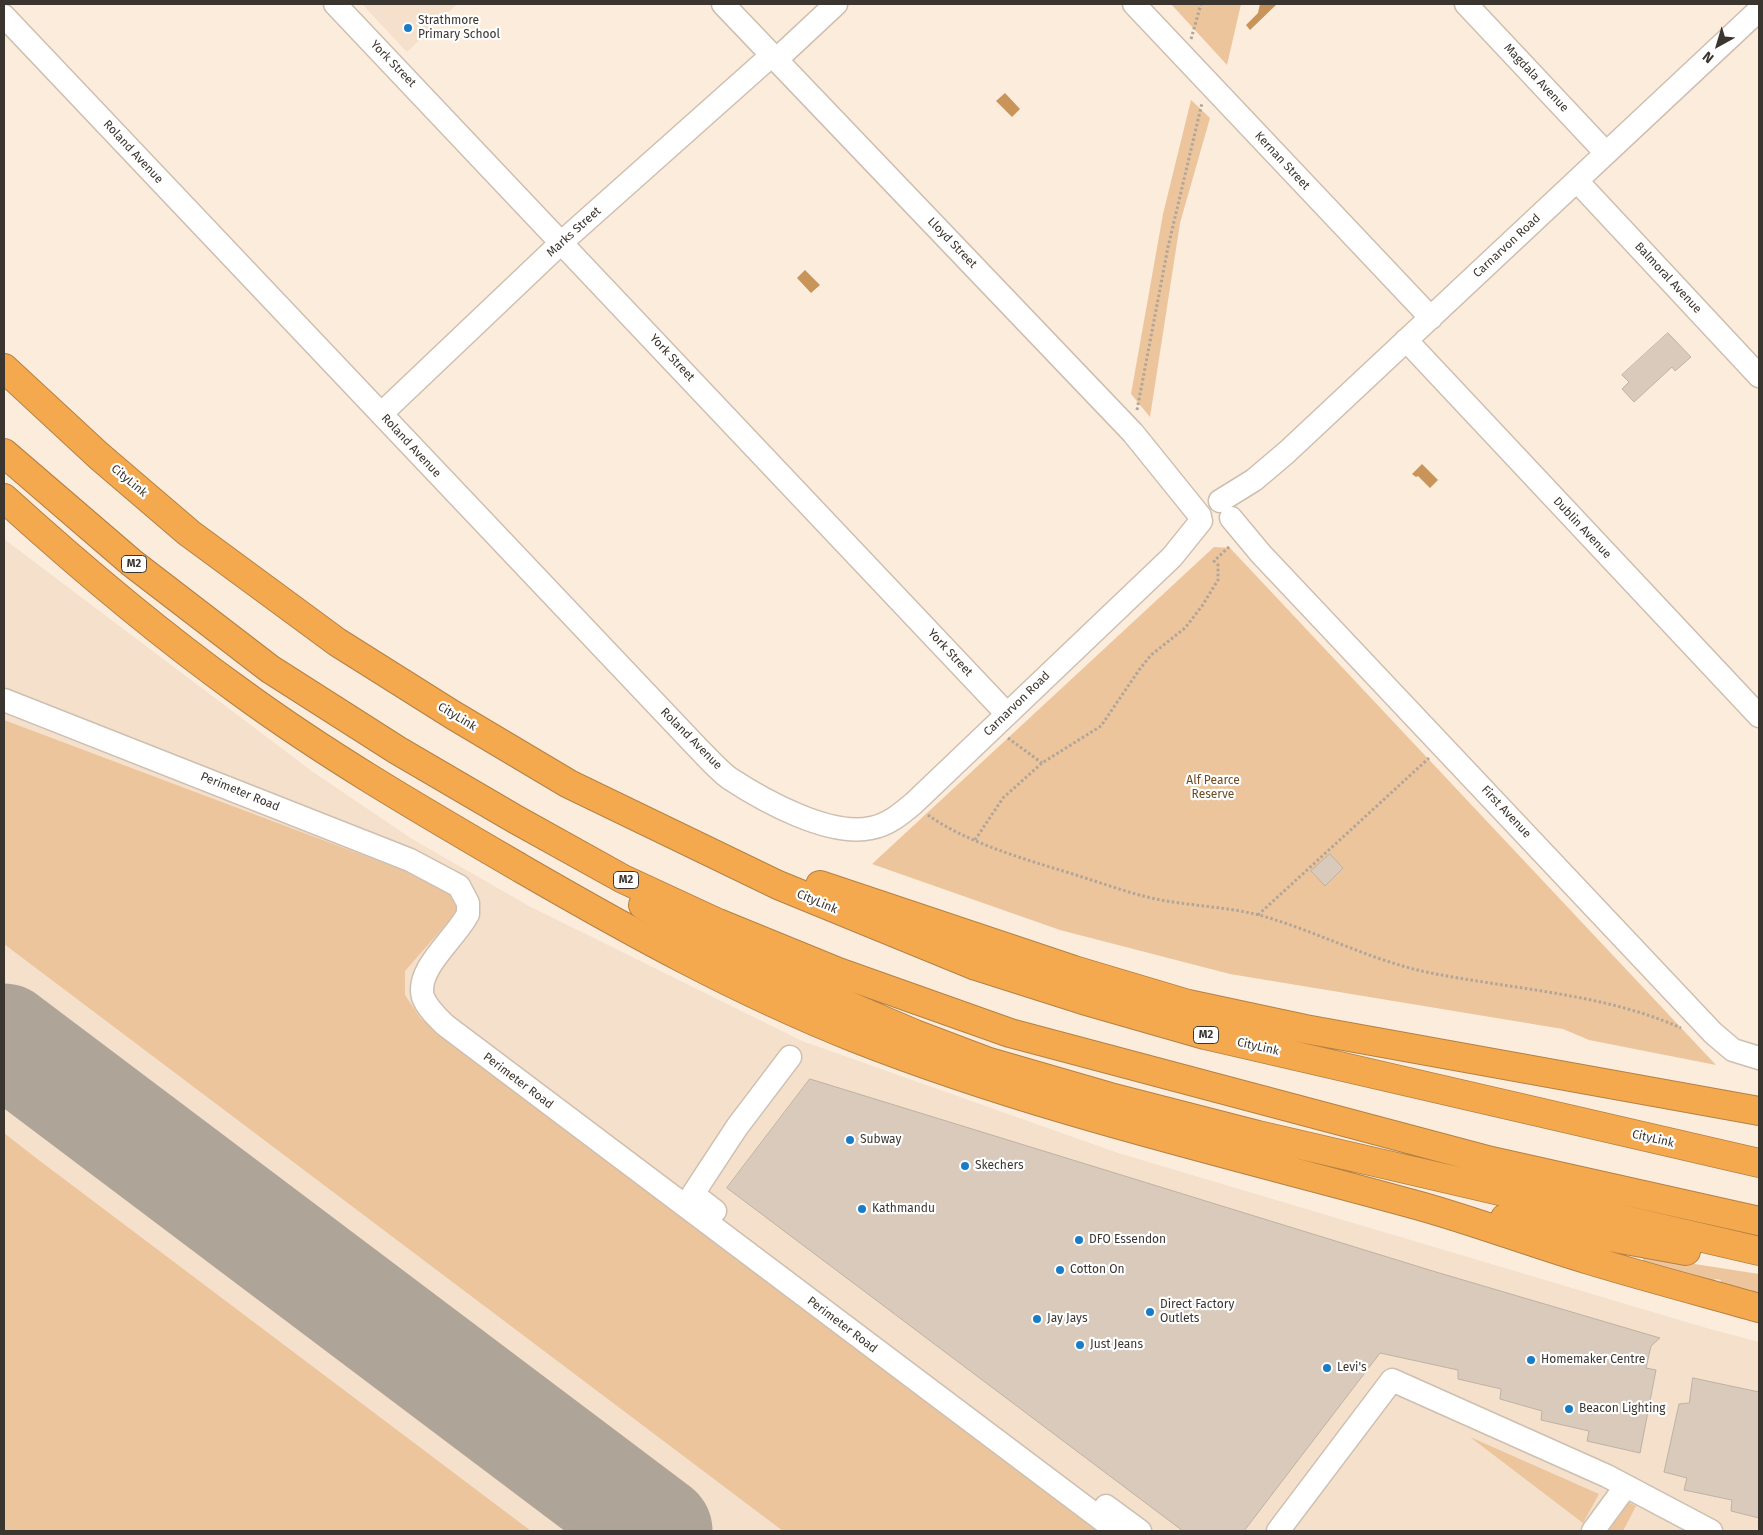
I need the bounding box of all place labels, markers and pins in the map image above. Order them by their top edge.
place label: Strathmore Primary School [418,14,500,42]
marker: Strathmore Primary School [402,22,414,34]
place label: Subway [860,1133,901,1147]
marker: Subway [844,1134,856,1146]
place label: Skechers [975,1159,1023,1173]
marker: Skechers [959,1160,971,1172]
place label: Kathmandu [872,1202,935,1216]
marker: Kathmandu [856,1203,868,1215]
place label: DFO Essendon [1089,1233,1166,1247]
marker: DFO Essendon [1073,1234,1085,1246]
place label: Cotton On [1070,1263,1125,1277]
marker: Cotton On [1054,1264,1066,1276]
place label: Direct Factory Outlets [1160,1298,1234,1326]
marker: Direct Factory Outlets [1144,1306,1156,1318]
place label: Jay Jays [1047,1312,1088,1326]
marker: Jay Jays [1031,1313,1043,1325]
place label: Just Jeans [1090,1338,1143,1352]
marker: Just Jeans [1074,1339,1086,1351]
place label: Homemaker Centre [1541,1353,1645,1367]
marker: Homemaker Centre [1525,1354,1537,1366]
place label: Levi's [1337,1361,1367,1375]
marker: Levi's [1321,1362,1333,1374]
place label: Beacon Lighting [1579,1402,1666,1416]
marker: Beacon Lighting [1563,1403,1575,1415]

